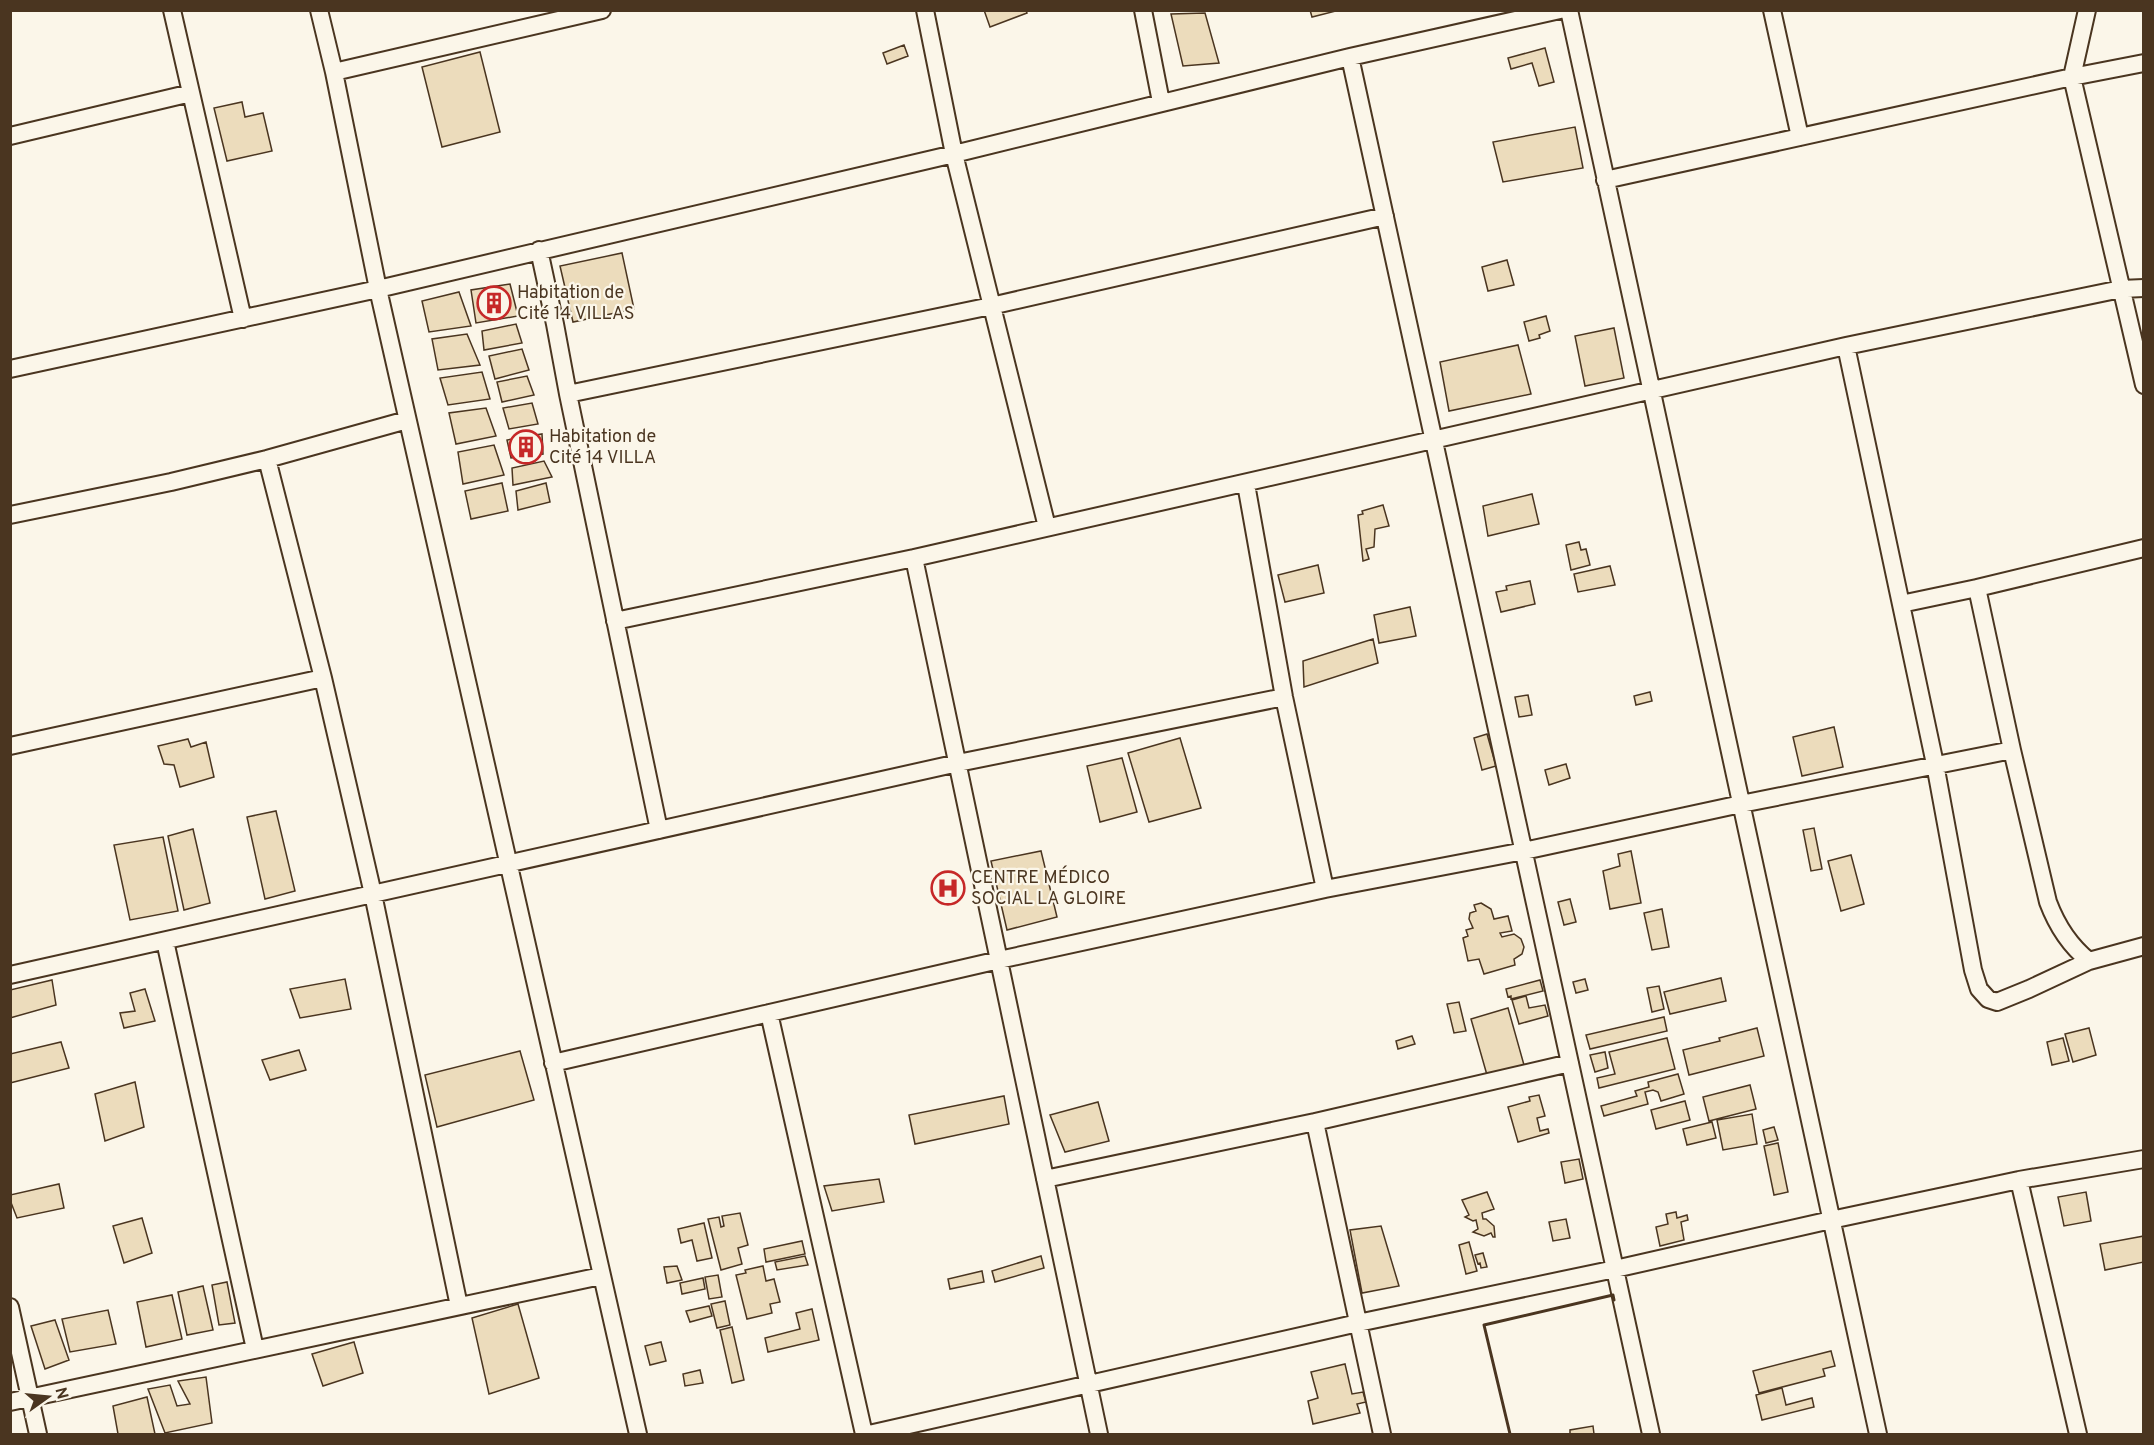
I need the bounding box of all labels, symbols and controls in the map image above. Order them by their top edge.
place label: Habitation de Cité 14 VILLAS [517,282,635,326]
building icon: Habitation de Cité 14 VILLAS [476,285,512,321]
place label: Habitation de Cité 14 VILLA [549,426,656,470]
building icon: Habitation de Cité 14 VILLA [508,429,544,465]
place label: CENTRE MÉDICO SOCIAL LA GLOIRE [971,865,1126,911]
hospital icon: CENTRE MÉDICO SOCIAL LA GLOIRE [930,870,966,906]
north arrow [18,1367,78,1427]
text: N [49,1385,72,1402]

